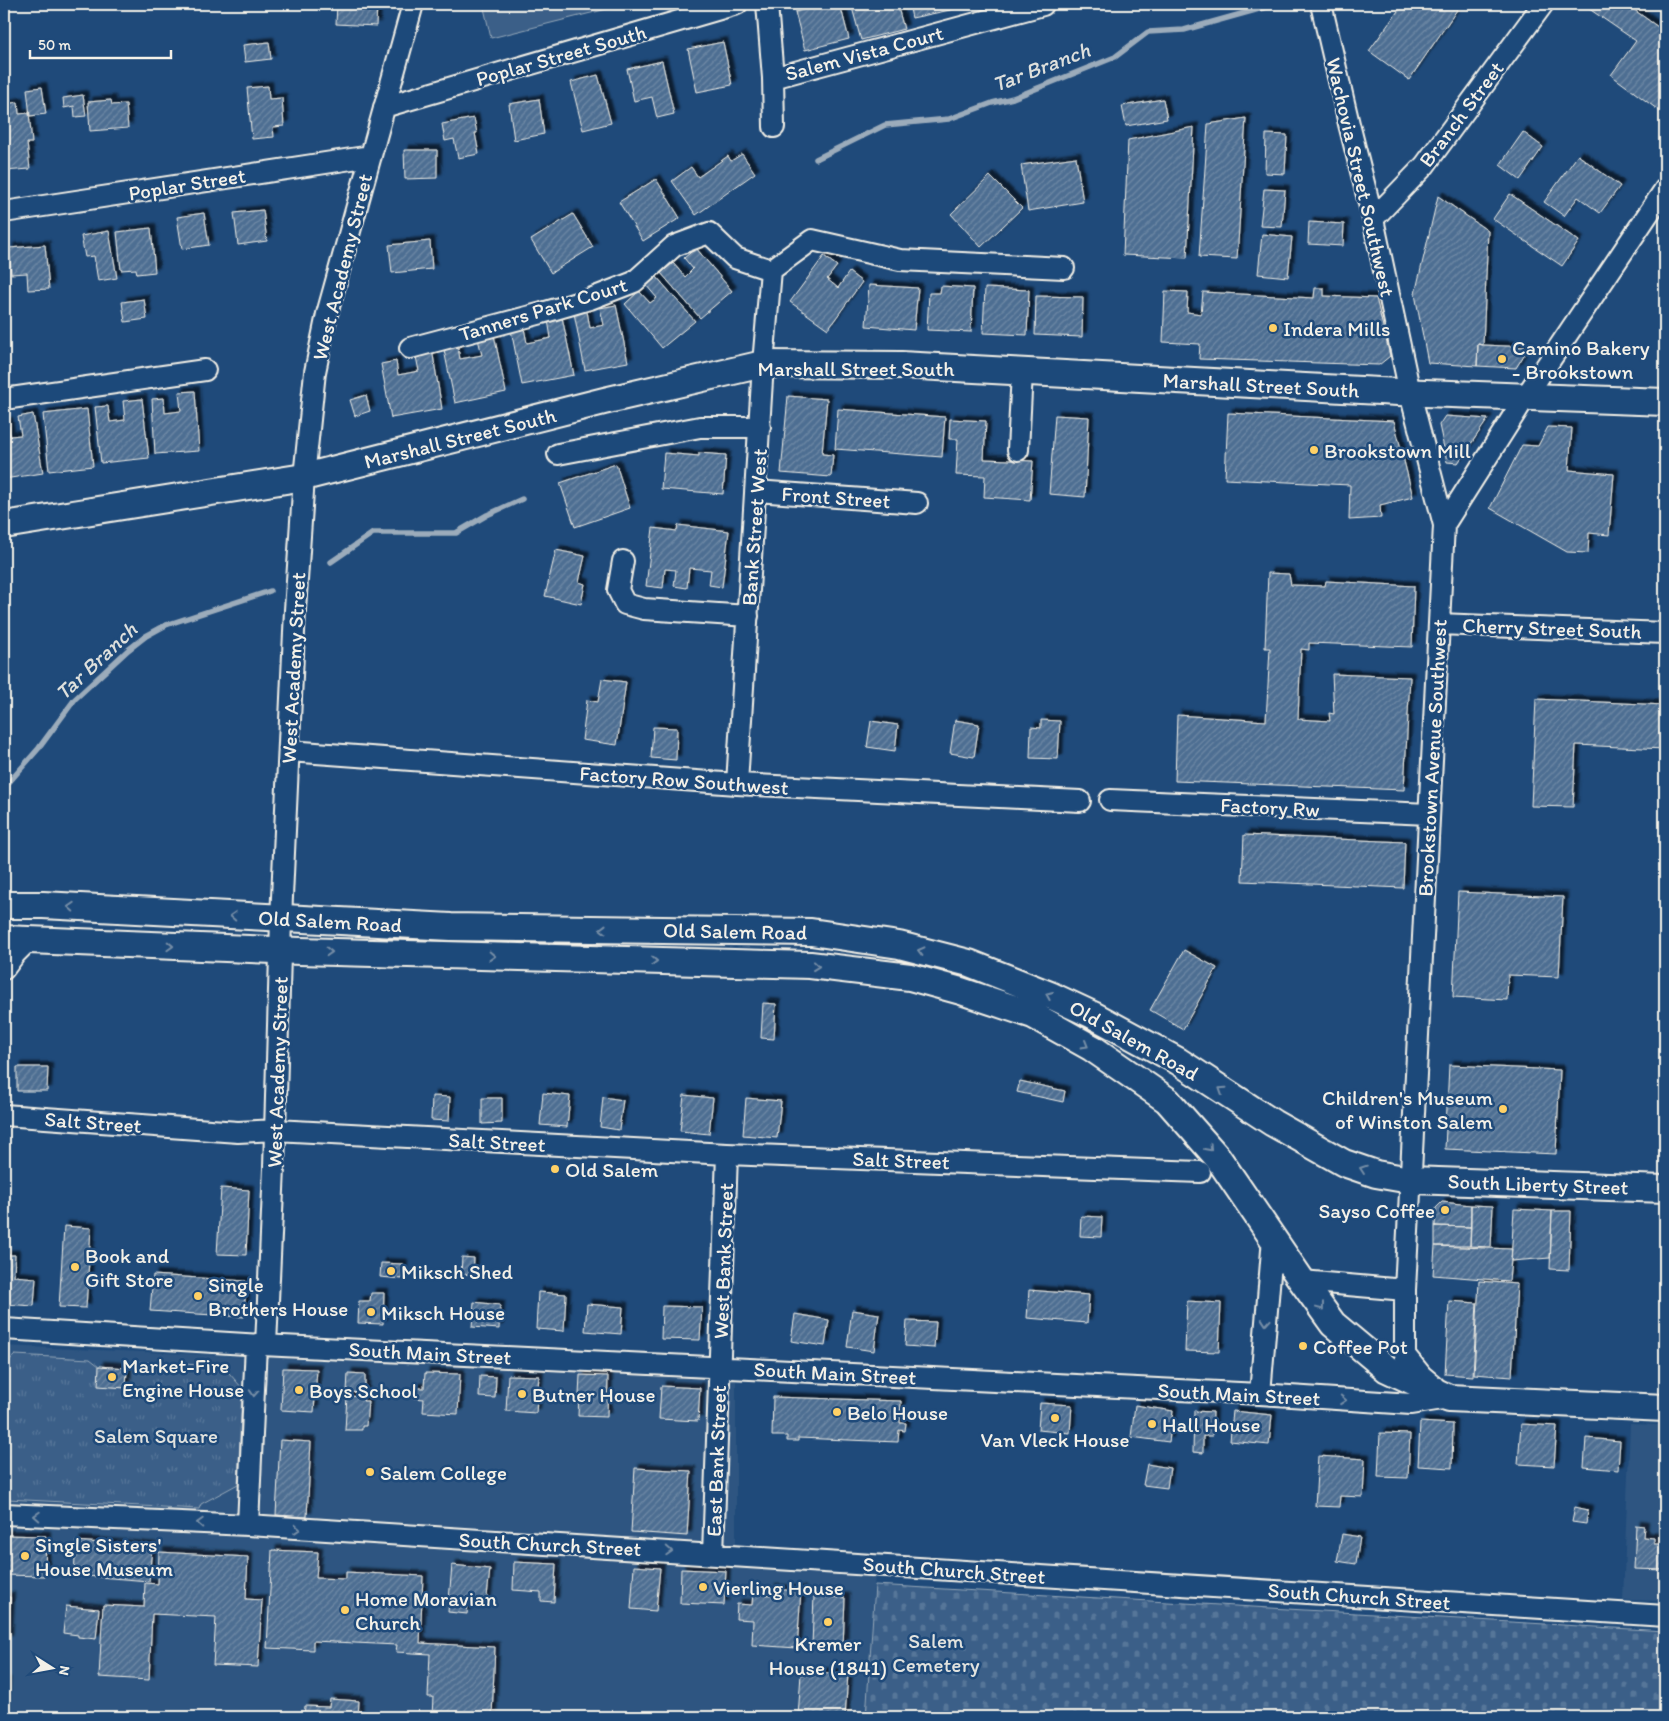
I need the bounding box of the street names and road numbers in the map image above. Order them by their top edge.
street label: Poplar Street South [473,19,649,91]
street label: Salem Vista Court [782,20,946,86]
street label: Wachovia Street Southwest [1321,55,1401,299]
street label: Branch Street [1413,56,1509,172]
street label: Poplar Street [127,162,247,206]
street label: West Academy Street [307,171,377,363]
street label: Tanners Park Court [456,272,630,346]
street label: Marshall Street South [757,356,955,381]
street label: Marshall Street South [1162,367,1361,403]
street label: Marshall Street South [361,402,559,474]
street label: Bank Street West [736,447,772,607]
street label: Front Street [781,481,891,513]
street label: West Academy Street [276,572,311,764]
street label: Cherry Street South [1462,612,1642,644]
street label: Brookstown Avenue Southwest [1412,619,1452,897]
street label: Factory Row Southwest [579,760,790,800]
street label: Factory Rw [1220,792,1320,822]
street label: Old Salem Road [257,905,403,937]
street label: Old Salem Road [663,917,807,945]
street label: West Academy Street [261,976,293,1168]
street label: Old Salem Road [1065,994,1203,1086]
street label: Salt Street [44,1106,142,1138]
street label: Salt Street [448,1127,546,1157]
street label: Salt Street [852,1146,950,1174]
street label: South Liberty Street [1447,1168,1629,1200]
street label: West Bank Street [708,1182,738,1339]
street label: South Main Street [348,1336,512,1370]
street label: South Main Street [753,1356,917,1390]
street label: South Main Street [1157,1377,1321,1411]
street label: East Bank Street [701,1385,731,1537]
street label: South Church Street [458,1527,642,1561]
street label: South Church Street [862,1551,1046,1589]
street label: South Church Street [1267,1577,1451,1615]

